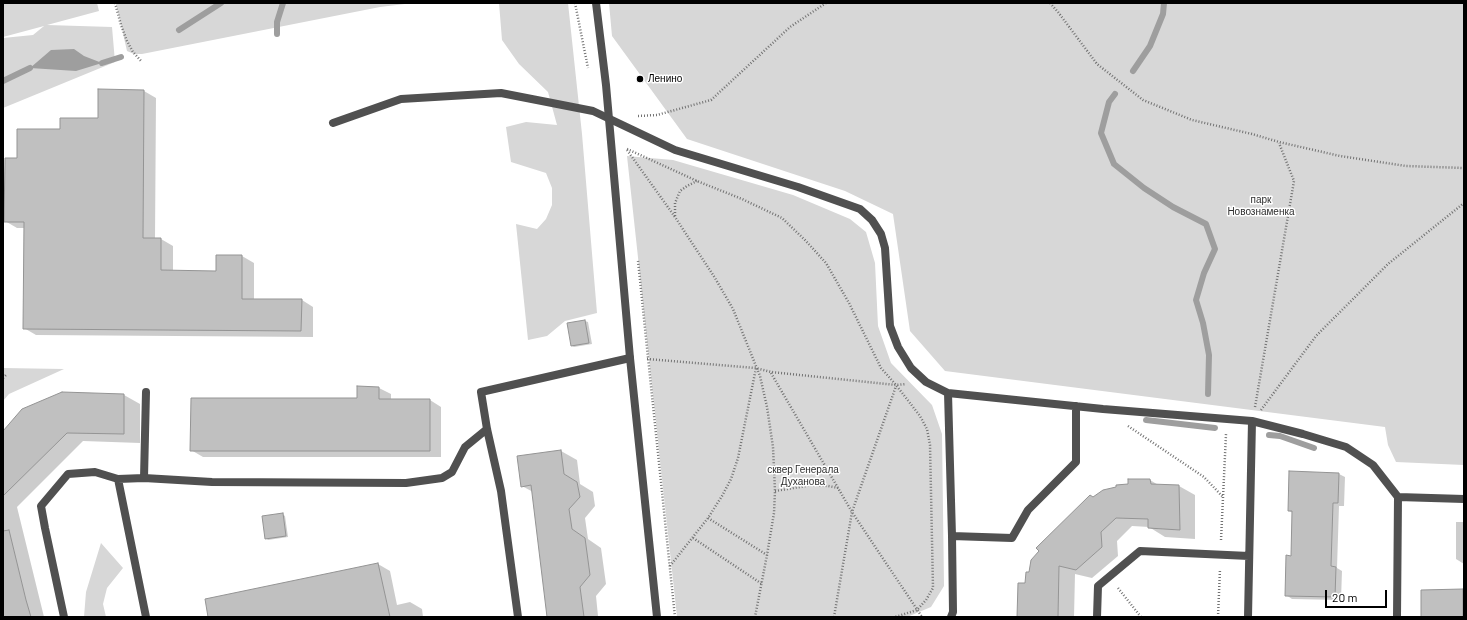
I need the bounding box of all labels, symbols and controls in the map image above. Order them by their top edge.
place label: Ленино [648,73,682,85]
marker: Ленино [635,74,645,84]
park label: парк Новознаменка [1227,194,1295,218]
park label: сквер Генерала Духанова [767,464,839,488]
scale bar [1327,582,1389,608]
text: 20 m [1332,590,1358,604]

